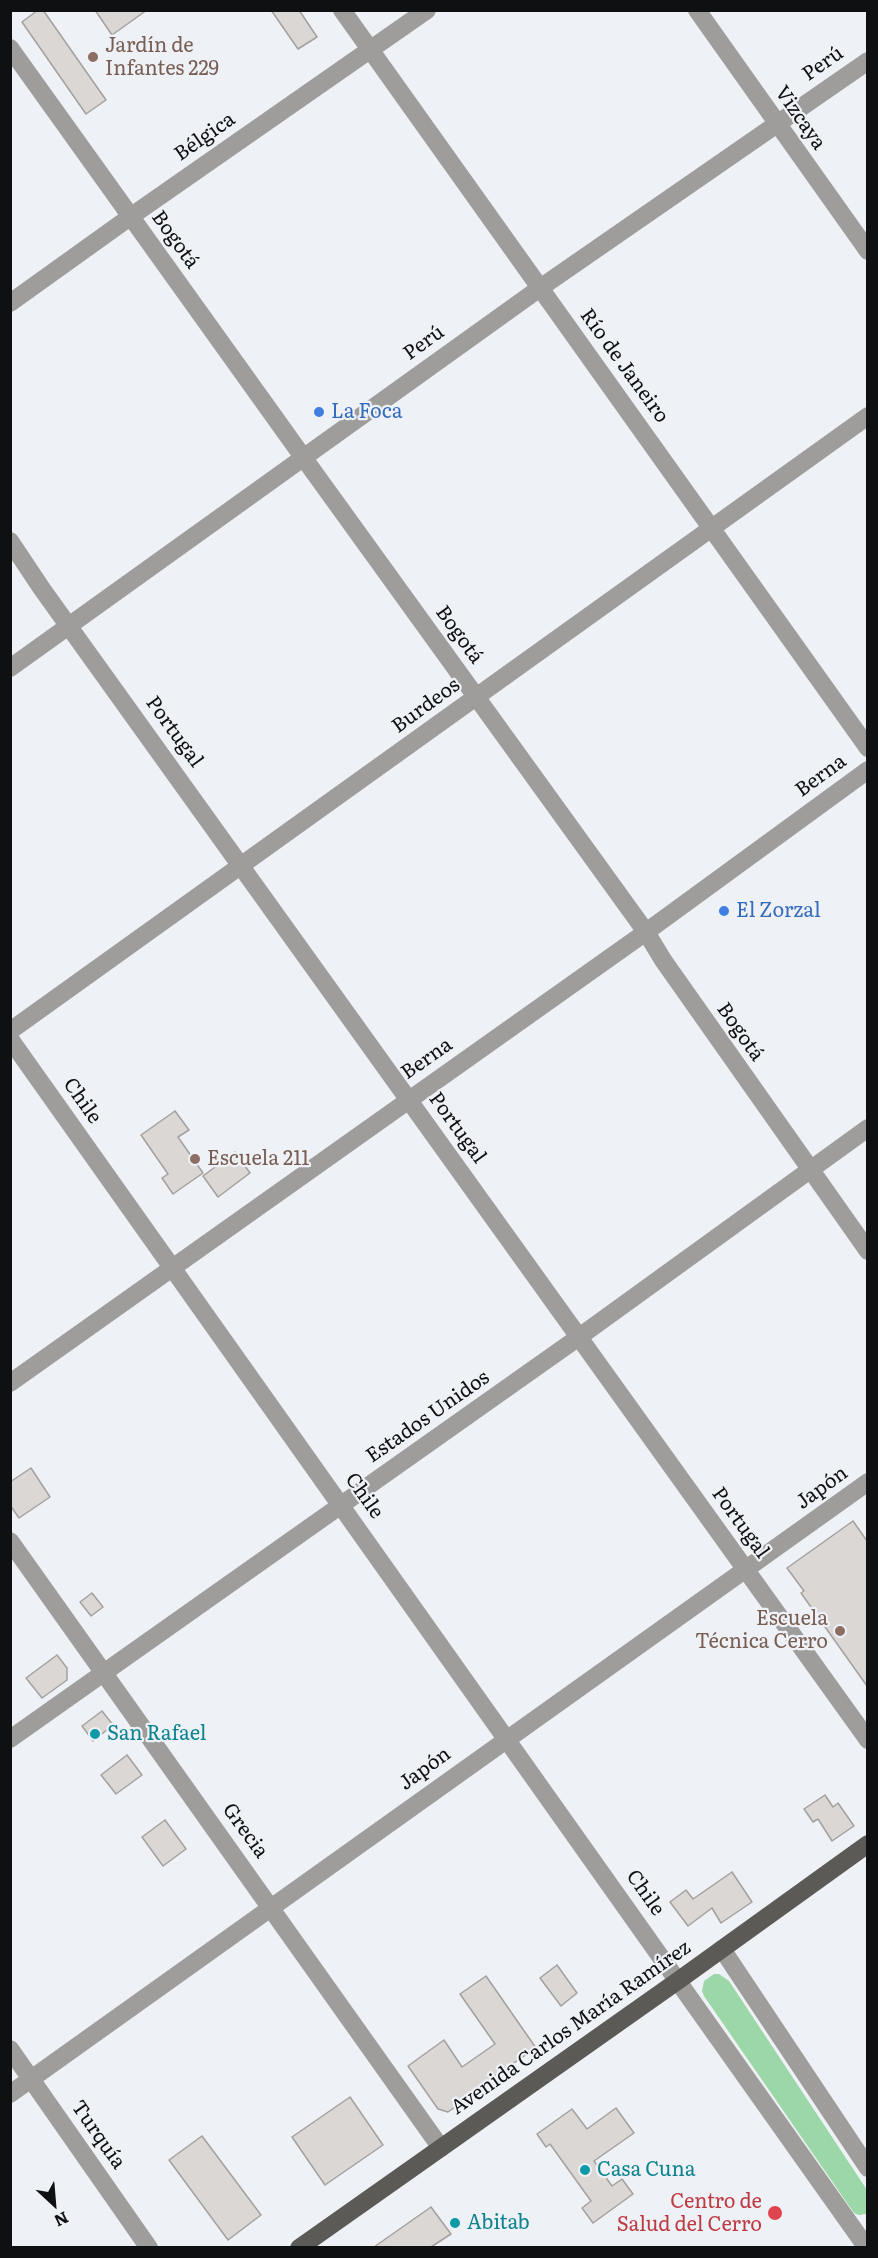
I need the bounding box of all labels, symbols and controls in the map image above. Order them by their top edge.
place label: Jardín de Infantes 229 [105,34,219,81]
street label: Perú [798,41,848,87]
marker: Jardín de Infantes 229 [86,50,100,64]
street label: Vizcaya [769,81,831,155]
street label: Bélgica [170,108,240,166]
street label: Bogotá [146,206,204,274]
street label: Río de Janeiro [575,304,673,428]
street label: Perú [399,320,449,366]
place label: La Foca [331,400,402,424]
marker: La Foca [312,405,326,419]
street label: Bogotá [430,601,488,669]
street label: Burdeos [387,673,465,739]
street label: Portugal [140,692,208,772]
street label: Berna [791,750,851,802]
place label: El Zorzal [736,899,821,923]
marker: El Zorzal [717,904,731,918]
street label: Bogotá [711,998,769,1066]
street label: Berna [397,1033,457,1085]
street label: Chile [58,1073,106,1129]
street label: Portugal [423,1088,491,1168]
place label: Escuela 211 [207,1147,309,1171]
marker: Escuela 211 [188,1152,202,1166]
street label: Estados Unidos [362,1366,494,1468]
street label: Japón [791,1461,853,1515]
street label: Chile [340,1468,388,1524]
street label: Portugal [706,1483,774,1563]
place label: Escuela Técnica Cerro [695,1607,828,1654]
marker: Escuela Técnica Cerro [833,1624,847,1638]
place label: San Rafael [107,1722,207,1746]
marker: San Rafael [88,1727,102,1741]
street label: Japón [394,1742,456,1796]
street label: Grecia [217,1799,273,1863]
street label: Chile [621,1865,669,1921]
street label: Avenida Carlos María Ramírez [447,1936,695,2120]
street label: Turquía [66,2096,130,2174]
place label: Casa Cuna [597,2158,696,2182]
marker: Casa Cuna [578,2163,592,2177]
north arrow [24,2174,84,2234]
place label: Centro de Salud del Cerro [617,2190,762,2237]
marker: Centro de Salud del Cerro [766,2204,784,2222]
text: N [51,2206,73,2234]
place label: Abitab [467,2211,530,2235]
marker: Abitab [448,2216,462,2230]

